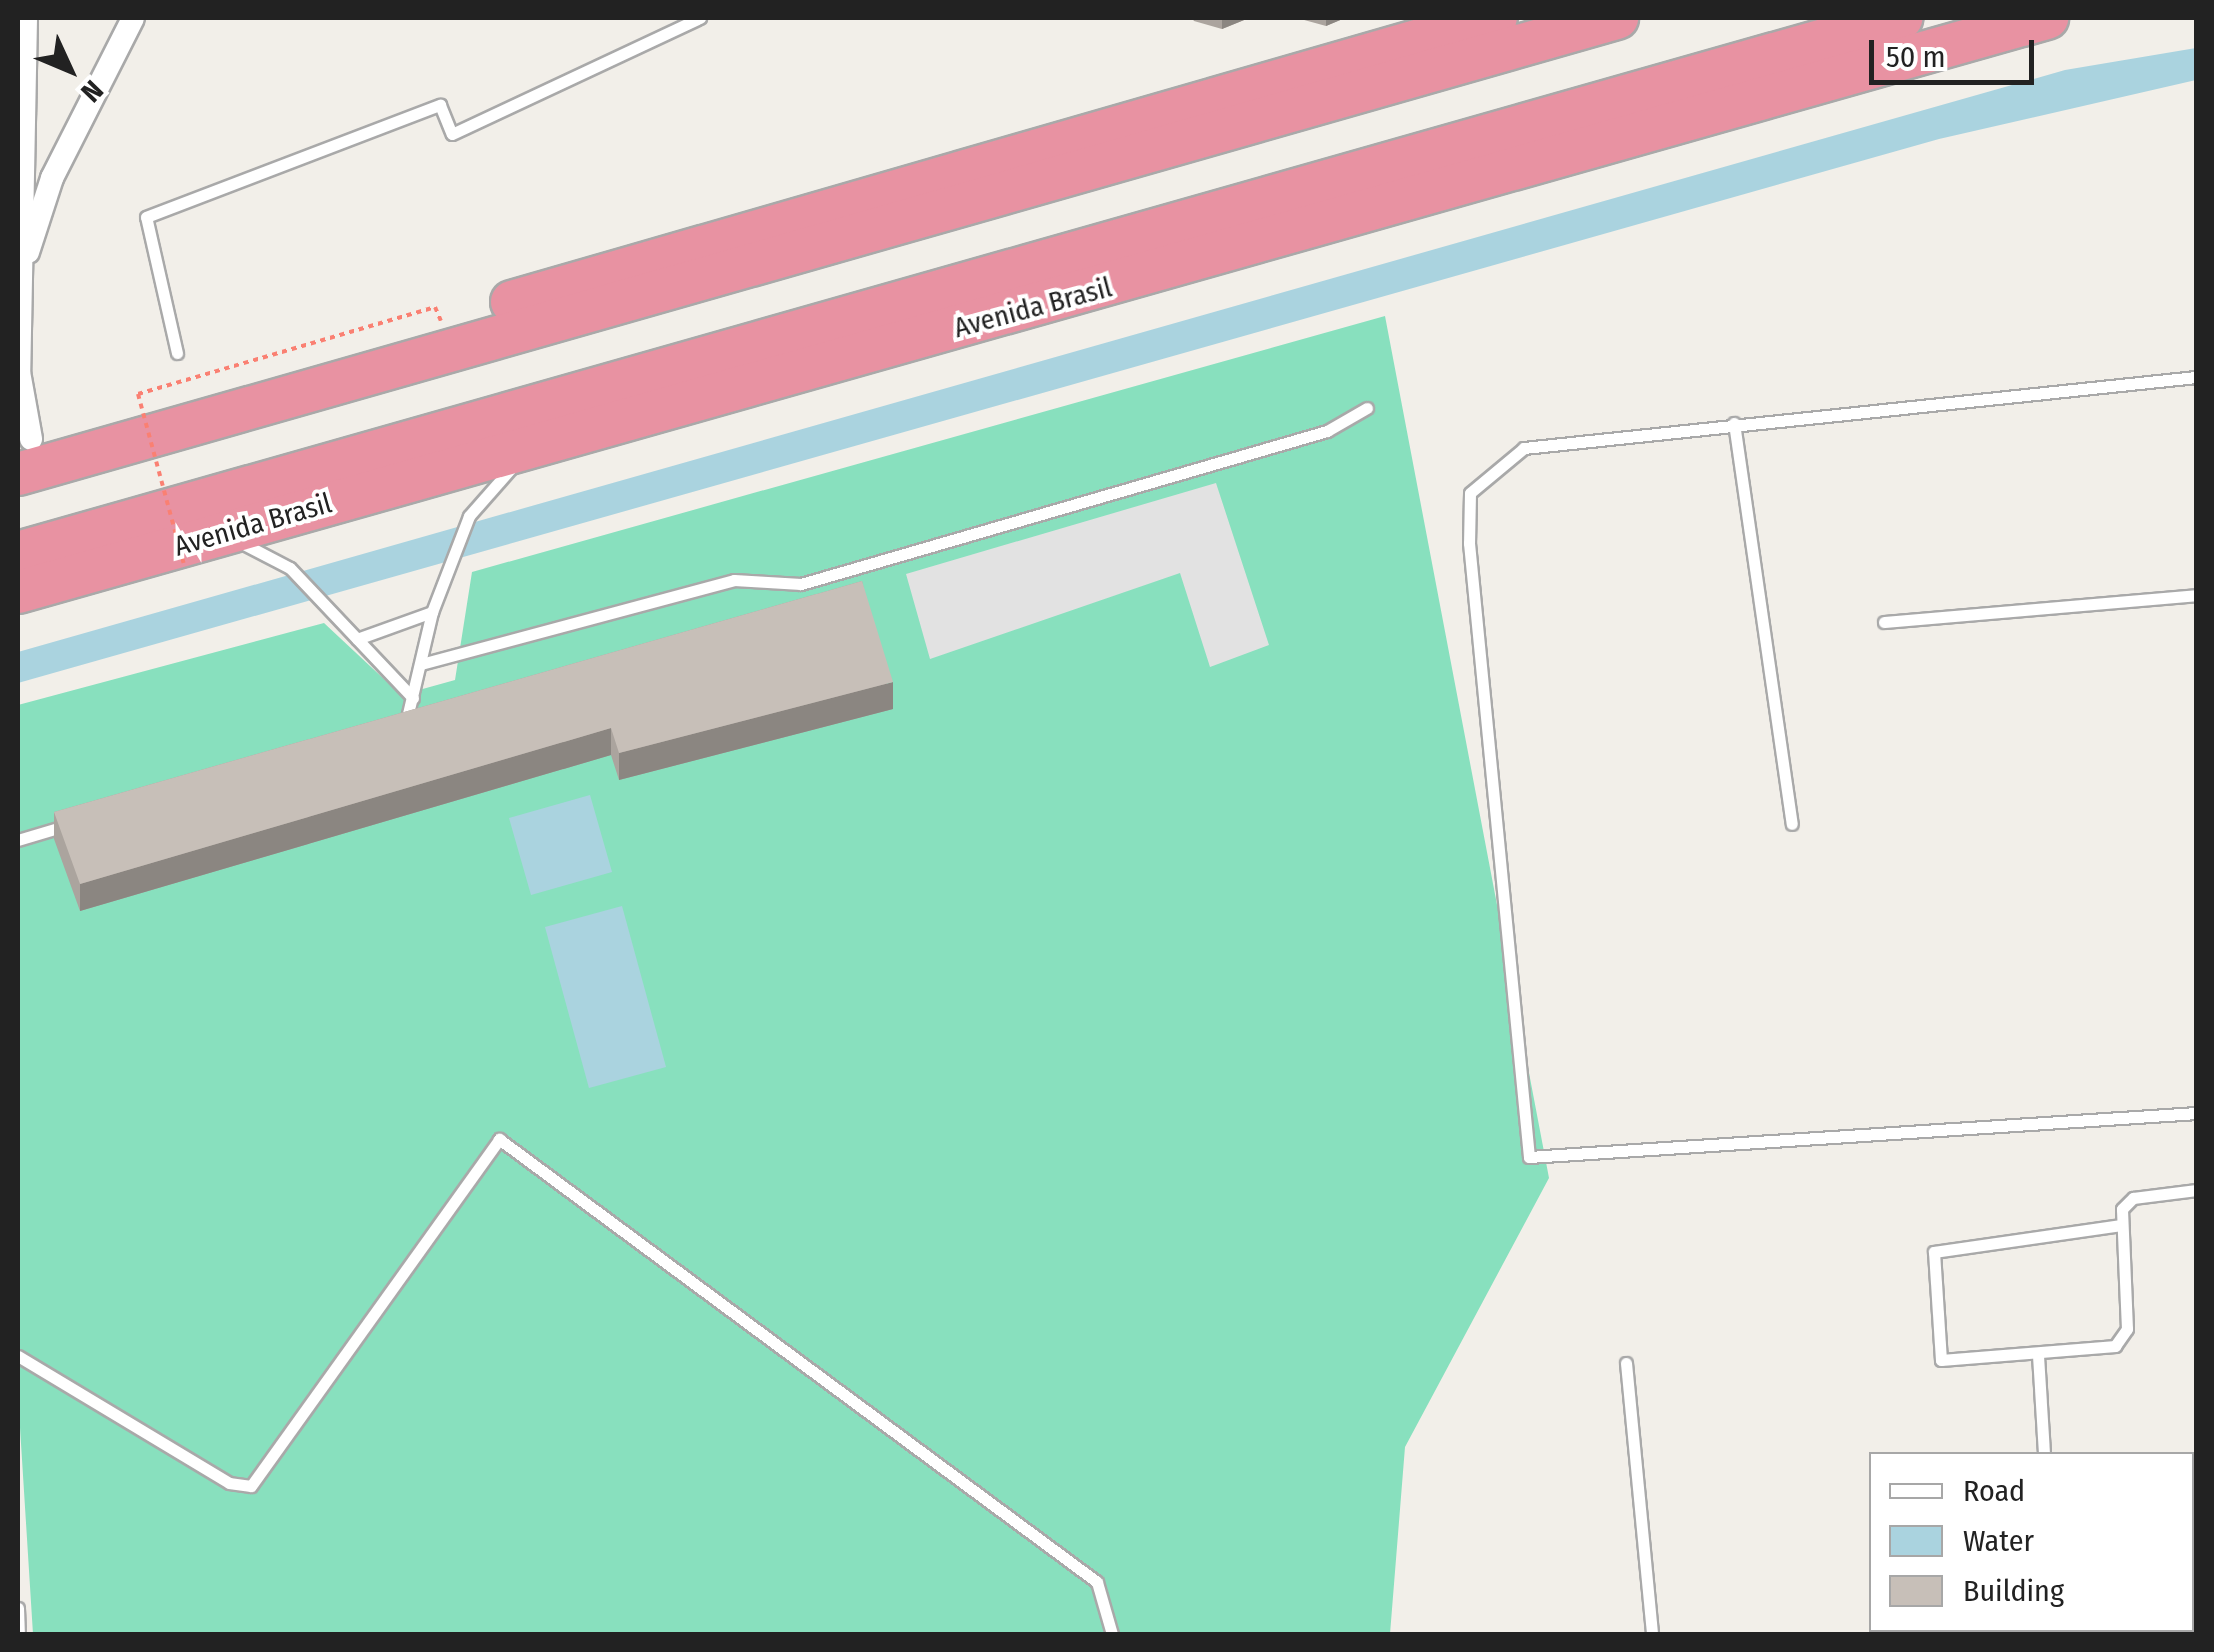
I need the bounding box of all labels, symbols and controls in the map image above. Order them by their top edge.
north arrow [20,20,120,120]
scale bar [1874,20,2039,82]
text: 50 m [1886,39,1946,75]
text: N [74,74,110,109]
street label: Avenida Brasil [950,271,1116,345]
street label: Avenida Brasil [170,486,336,564]
legend [1869,1452,2194,1632]
text: Road [1963,1473,2025,1509]
text: Water [1963,1523,2034,1559]
text: Building [1963,1573,2064,1609]

